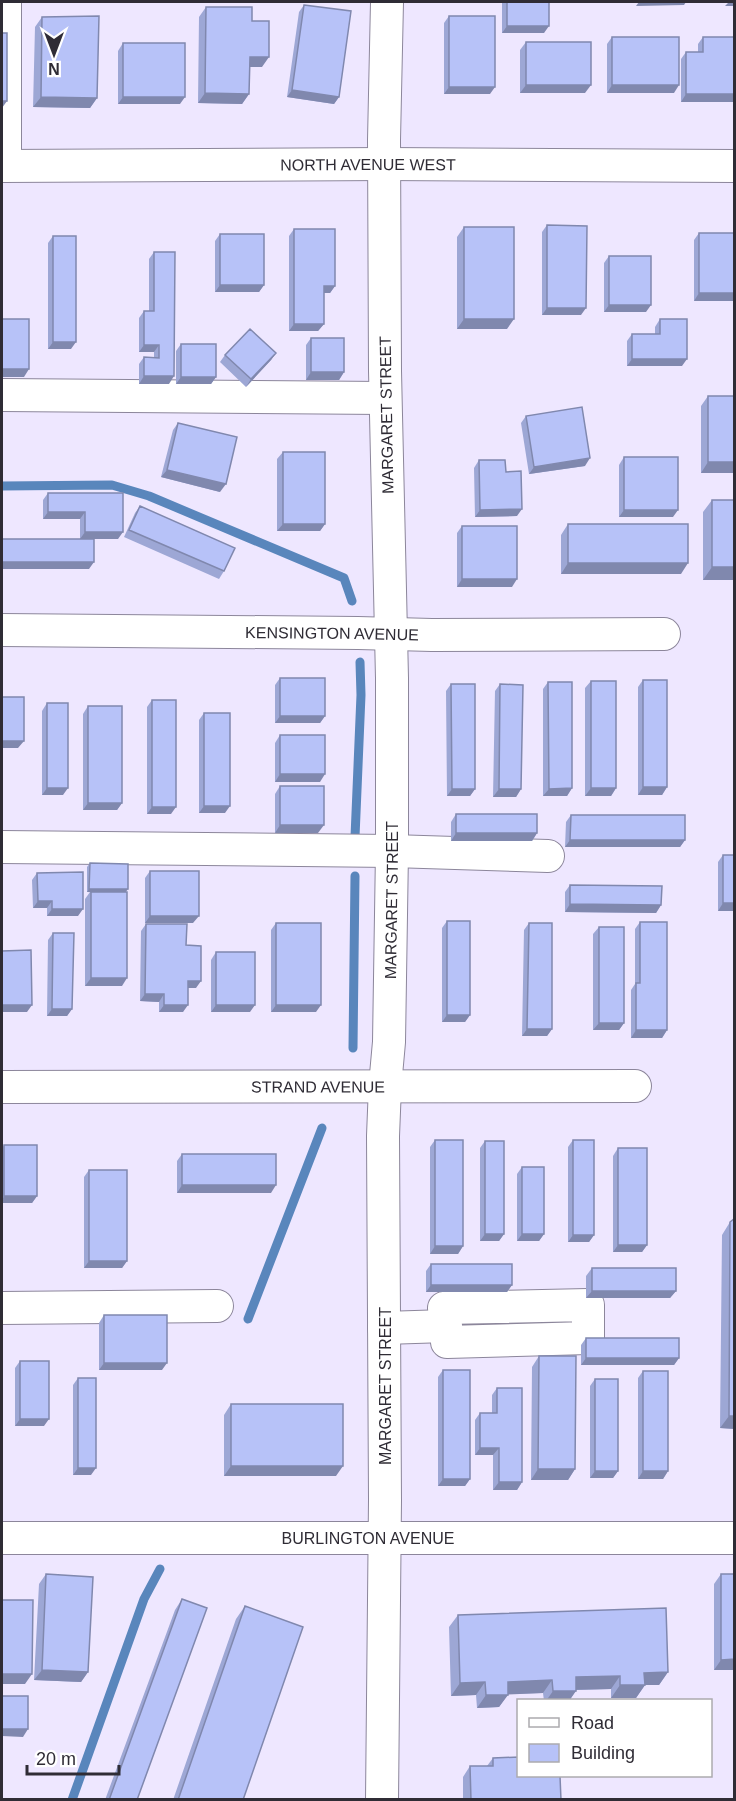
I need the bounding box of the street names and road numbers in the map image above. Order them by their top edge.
street label: NORTH AVENUE WEST [280,156,456,174]
street label: MARGARET STREET [377,336,396,494]
street label: KENSINGTON AVENUE [245,624,419,644]
street label: MARGARET STREET [382,821,401,979]
street label: STRAND AVENUE [251,1078,385,1096]
street label: MARGARET STREET [377,1307,394,1465]
street label: BURLINGTON AVENUE [282,1530,454,1547]

